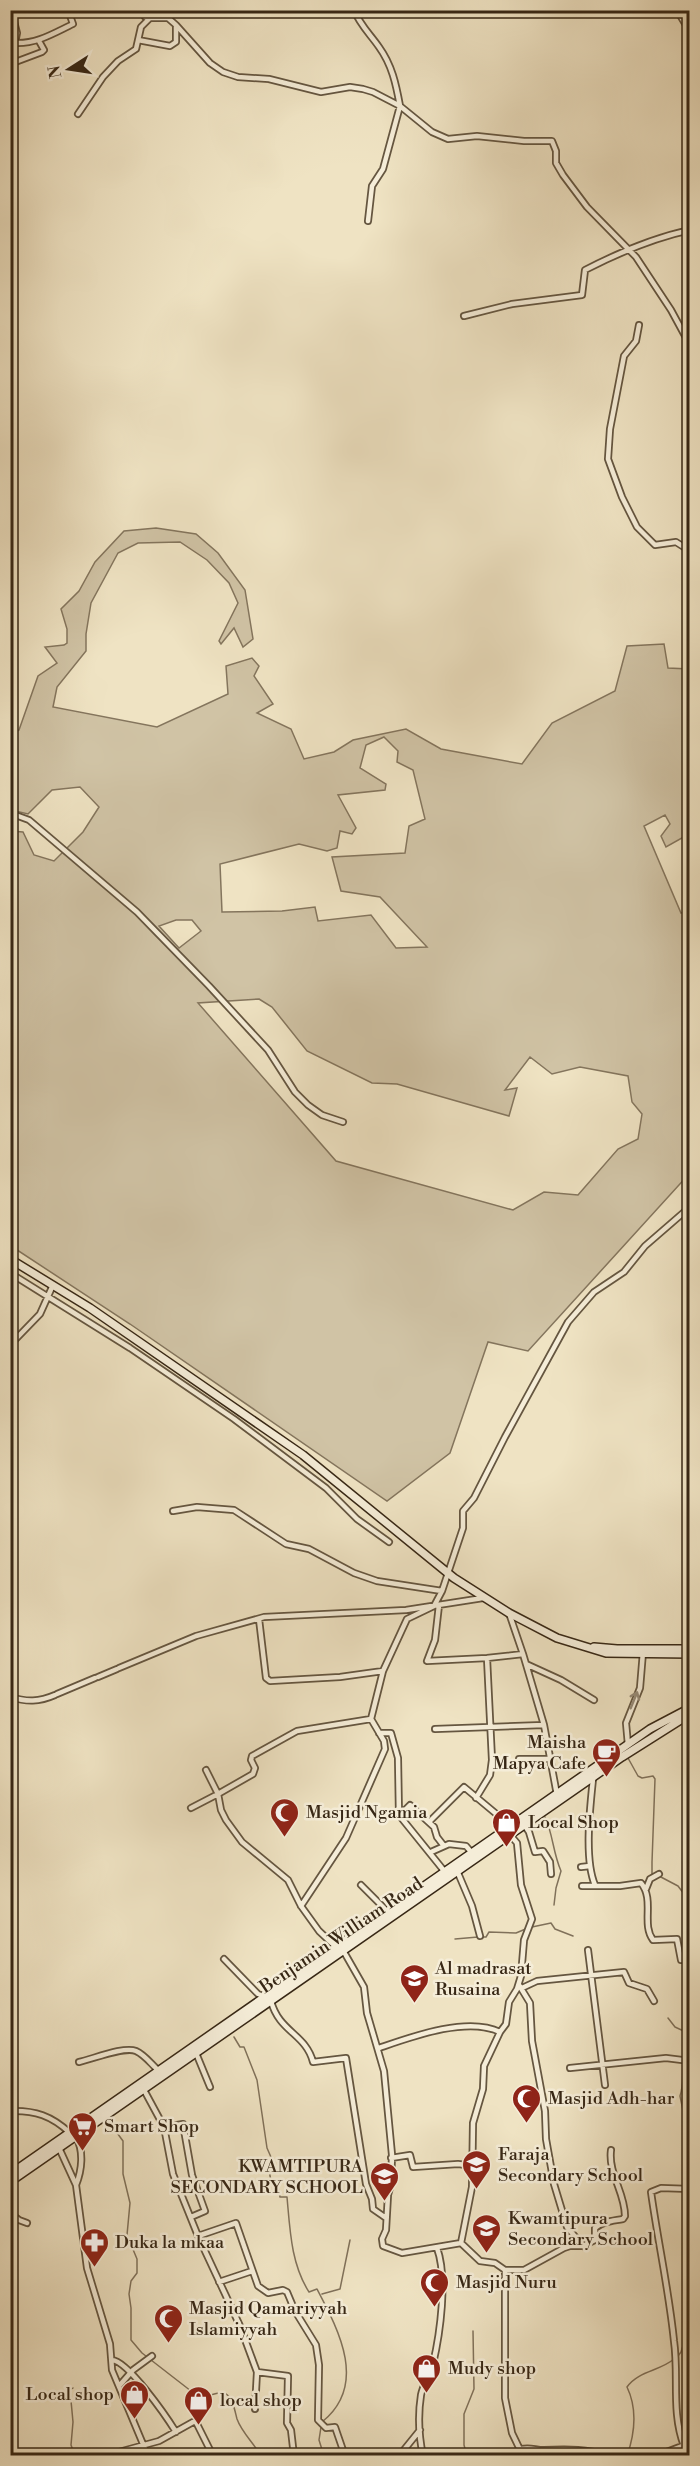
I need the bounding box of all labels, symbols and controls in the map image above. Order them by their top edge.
north arrow [39,39,99,99]
text: N [44,63,66,80]
one-way arrow [629,1691,640,1710]
place label: Maisha Mapya Cafe [493,1731,587,1775]
cafe icon: Maisha Mapya Cafe [591,1736,623,1778]
mosque icon: Masjid Ngamia [269,1796,301,1838]
place label: Masjid Ngamia [306,1801,428,1824]
shop icon: Local Shop [491,1806,523,1848]
place label: Local Shop [528,1811,619,1834]
street label: Benjamin William Road [254,1872,428,1999]
place label: Al madrasat Rusaina [434,1957,532,2001]
school or university icon: Al madrasat Rusaina [398,1962,430,2004]
mosque icon: Masjid Adh-har [511,2082,543,2124]
place label: Masjid Adh-har [548,2087,675,2110]
supermarket icon: Smart Shop [67,2110,99,2152]
place label: Smart Shop [104,2115,199,2138]
place label: Faraja Secondary School [498,2143,644,2187]
school or university icon: Faraja Secondary School [461,2148,493,2190]
place label: KWAMTIPURA SECONDARY SCHOOL [171,2155,364,2199]
school or university icon: KWAMTIPURA SECONDARY SCHOOL [368,2160,400,2202]
place label: Kwamtipura Secondary School [508,2207,654,2251]
school or university icon: Kwamtipura Secondary School [471,2212,503,2254]
pharmacy icon: Duka la mkaa [78,2226,110,2268]
place label: Duka la mkaa [115,2231,225,2254]
mosque icon: Masjid Nuru [419,2266,451,2308]
place label: Masjid Nuru [456,2271,557,2294]
place label: Masjid Qamariyyah Islamiyyah [189,2297,347,2341]
mosque icon: Masjid Qamariyyah Islamiyyah [152,2302,184,2344]
shop icon: Mudy shop [411,2352,443,2394]
place label: Mudy shop [448,2357,536,2380]
shop icon: Local shop [119,2378,151,2420]
place label: Local shop [26,2383,114,2406]
shop icon: local shop [183,2384,215,2426]
place label: local shop [220,2389,302,2412]

